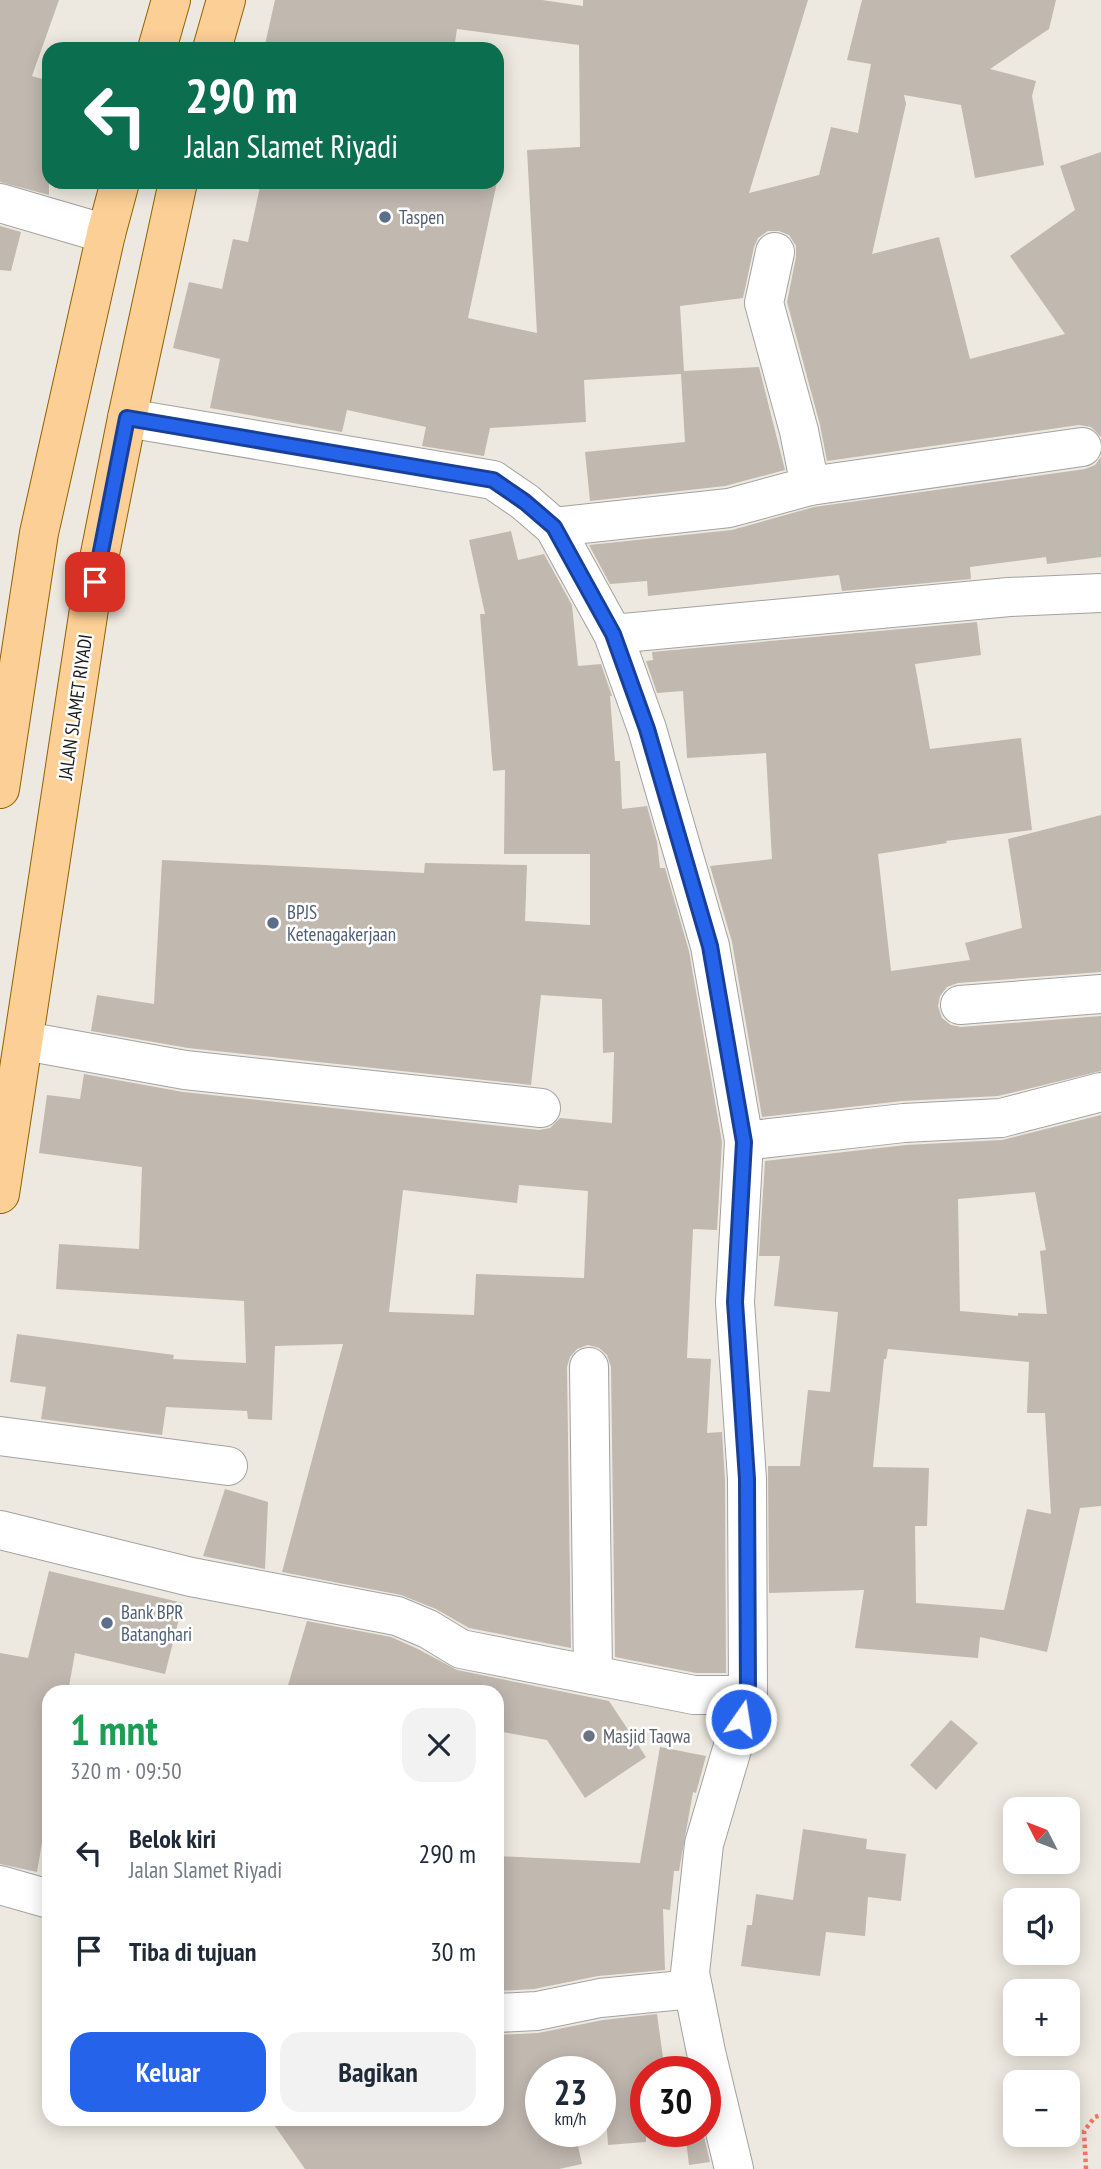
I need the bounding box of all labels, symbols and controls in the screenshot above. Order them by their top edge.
text: 290 m [185,63,298,127]
icon: left [70,70,161,161]
text: Jalan Slamet Riyadi [185,125,398,167]
place label: Taspen [399,205,444,229]
marker: Taspen [377,209,393,225]
pin [65,552,125,612]
icon: arrive [76,563,114,601]
street label: JALAN SLAMET RIYADI [53,633,97,782]
place label: BPJS Ketenagakerjaan [287,900,396,946]
marker: BPJS Ketenagakerjaan [265,915,281,931]
place label: Bank BPR Batanghari [121,1600,192,1646]
marker: Bank BPR Batanghari [99,1615,115,1631]
position arrow [704,1682,778,1756]
text: 1 mnt [70,1702,158,1757]
button: close [402,1708,476,1782]
place label: Masjid Taqwa [603,1724,691,1748]
marker: Masjid Taqwa [581,1728,597,1744]
text: 320 m · 09:50 [70,1756,182,1785]
north arrow [1003,1797,1080,1874]
map controls [1003,1797,1080,2147]
text: Belok kiri [129,1822,216,1855]
icon: left [70,1834,108,1872]
text: 290 m [418,1837,476,1870]
text: Jalan Slamet Riyadi [129,1855,282,1884]
button: sound [1003,1888,1080,1965]
icon: arrive [70,1932,108,1970]
text: Tiba di tujuan [129,1935,257,1968]
text: 30 m [430,1935,476,1968]
button: + [1003,1979,1080,2056]
button: Keluar [70,2032,266,2112]
button: Bagikan [280,2032,476,2112]
speed limit sign: 30 [630,2056,721,2147]
text: 23 [554,2069,587,2115]
button: − [1003,2070,1080,2147]
text: km/h [555,2107,586,2130]

